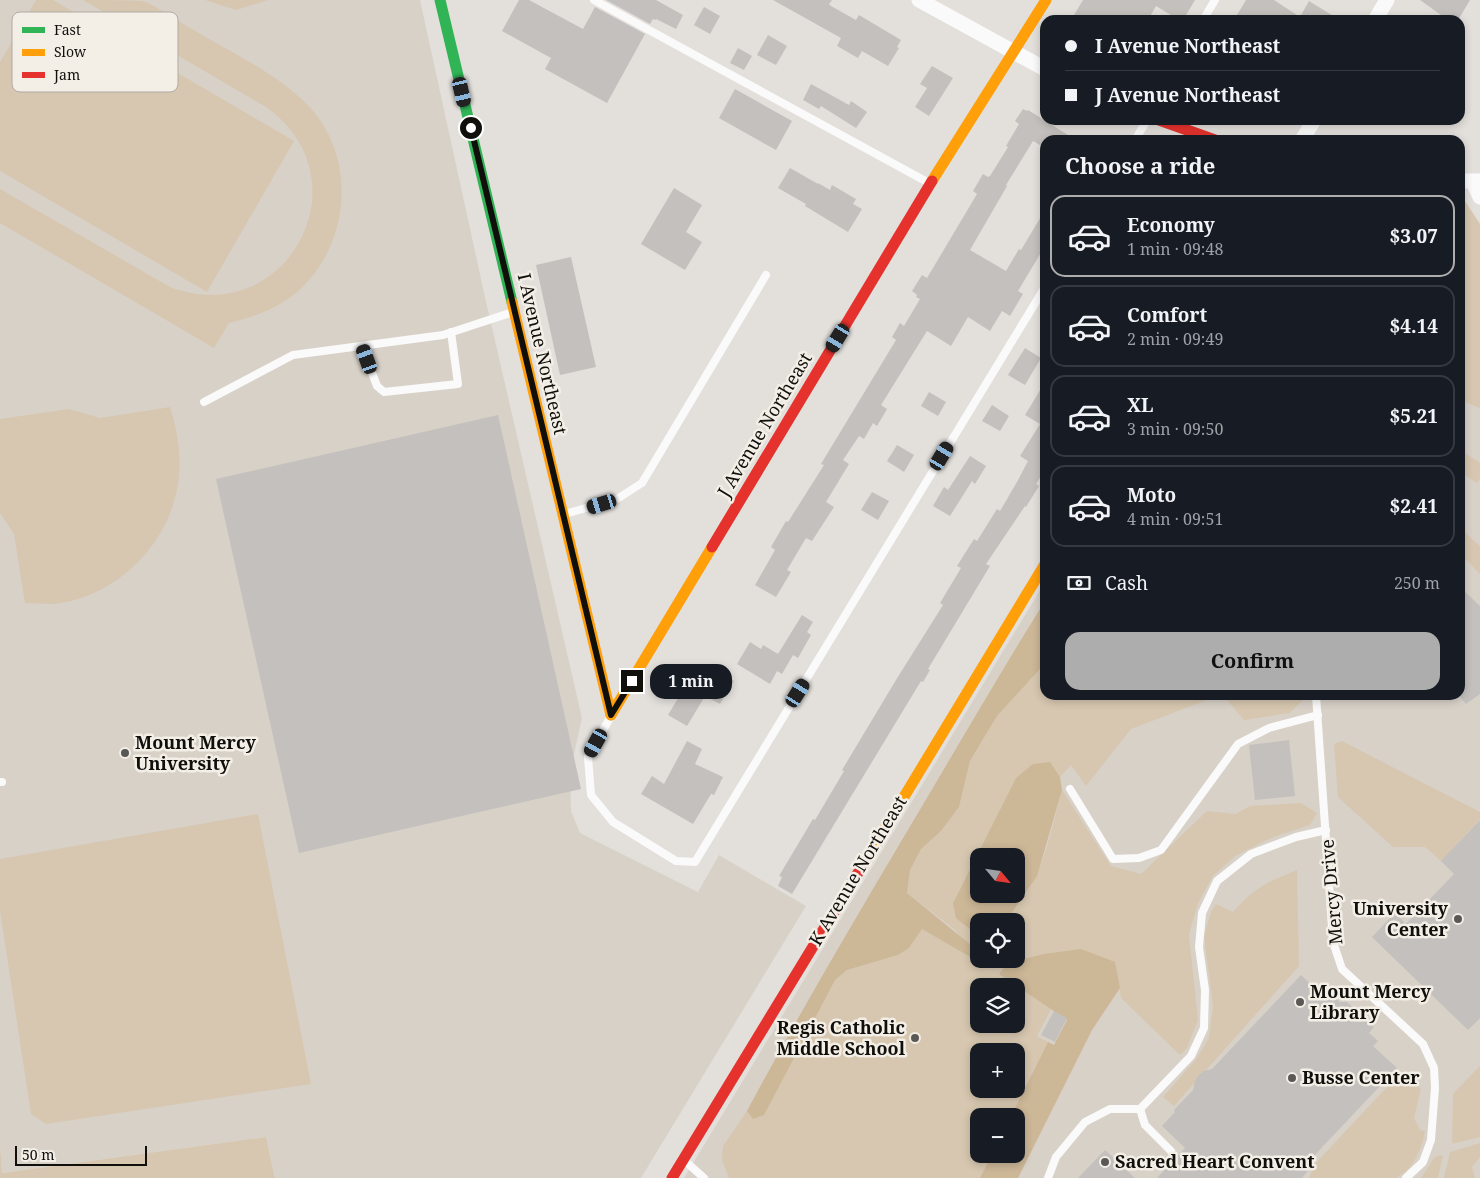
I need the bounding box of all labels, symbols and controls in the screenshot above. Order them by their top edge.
legend [12,12,178,92]
text: Fast [54,20,81,39]
text: I Avenue Northeast [1095,33,1280,59]
text: Slow [54,42,87,61]
text: Jam [53,65,80,84]
car [451,76,472,108]
text: J Avenue Northeast [1095,82,1280,108]
route start [460,117,482,139]
text: Choose a ride [1065,150,1215,180]
text: Economy [1127,212,1215,238]
icon: car [1067,214,1112,259]
text: $3.07 [1389,223,1438,249]
text: 1 min · 09:48 [1127,238,1223,260]
street label: I Avenue Northeast [513,271,573,437]
text: Comfort [1127,302,1207,328]
icon: car [1067,304,1112,349]
text: $4.14 [1389,313,1438,339]
car [823,321,852,355]
text: 2 min · 09:49 [1127,328,1223,350]
car [354,342,379,376]
street label: J Avenue Northeast [711,348,817,502]
text: XL [1127,392,1153,418]
icon: car [1067,394,1112,439]
text: $5.21 [1389,403,1438,429]
text: 3 min · 09:50 [1127,418,1223,440]
car [927,439,956,473]
text: Moto [1127,482,1176,508]
icon: car [1067,484,1112,529]
car [585,492,618,516]
text: $2.41 [1389,493,1438,519]
text: 4 min · 09:51 [1127,508,1223,530]
icon: cash [1065,569,1093,597]
text: Cash [1105,570,1148,596]
text: 250 m [1394,572,1440,594]
button: Confirm [1065,632,1440,690]
callout: 1 min [650,664,732,698]
route end [621,670,643,692]
text: 1 min [668,670,714,692]
car [783,676,812,710]
car [582,726,609,760]
place label: Mount Mercy University [135,730,257,775]
marker: Mount Mercy University [119,747,131,759]
street label: K Avenue Northeast [803,791,911,950]
street label: Mercy Drive [1314,838,1348,946]
north arrow [970,848,1025,902]
map controls [970,848,1025,1163]
place label: University Center [1353,896,1449,941]
button: locate [970,913,1025,968]
marker: University Center [1452,913,1464,925]
button: layers [970,978,1025,1033]
place label: Mount Mercy Library [1310,979,1432,1024]
marker: Mount Mercy Library [1294,996,1306,1008]
place label: Regis Catholic Middle School [776,1015,906,1060]
marker: Regis Catholic Middle School [909,1032,921,1044]
button: + [970,1043,1025,1098]
place label: Busse Center [1302,1065,1420,1089]
marker: Busse Center [1286,1072,1298,1084]
button: − [970,1108,1025,1163]
scale bar [15,1143,148,1166]
text: 50 m [22,1145,55,1164]
place label: Sacred Heart Convent [1115,1149,1315,1173]
marker: Sacred Heart Convent [1099,1156,1111,1168]

